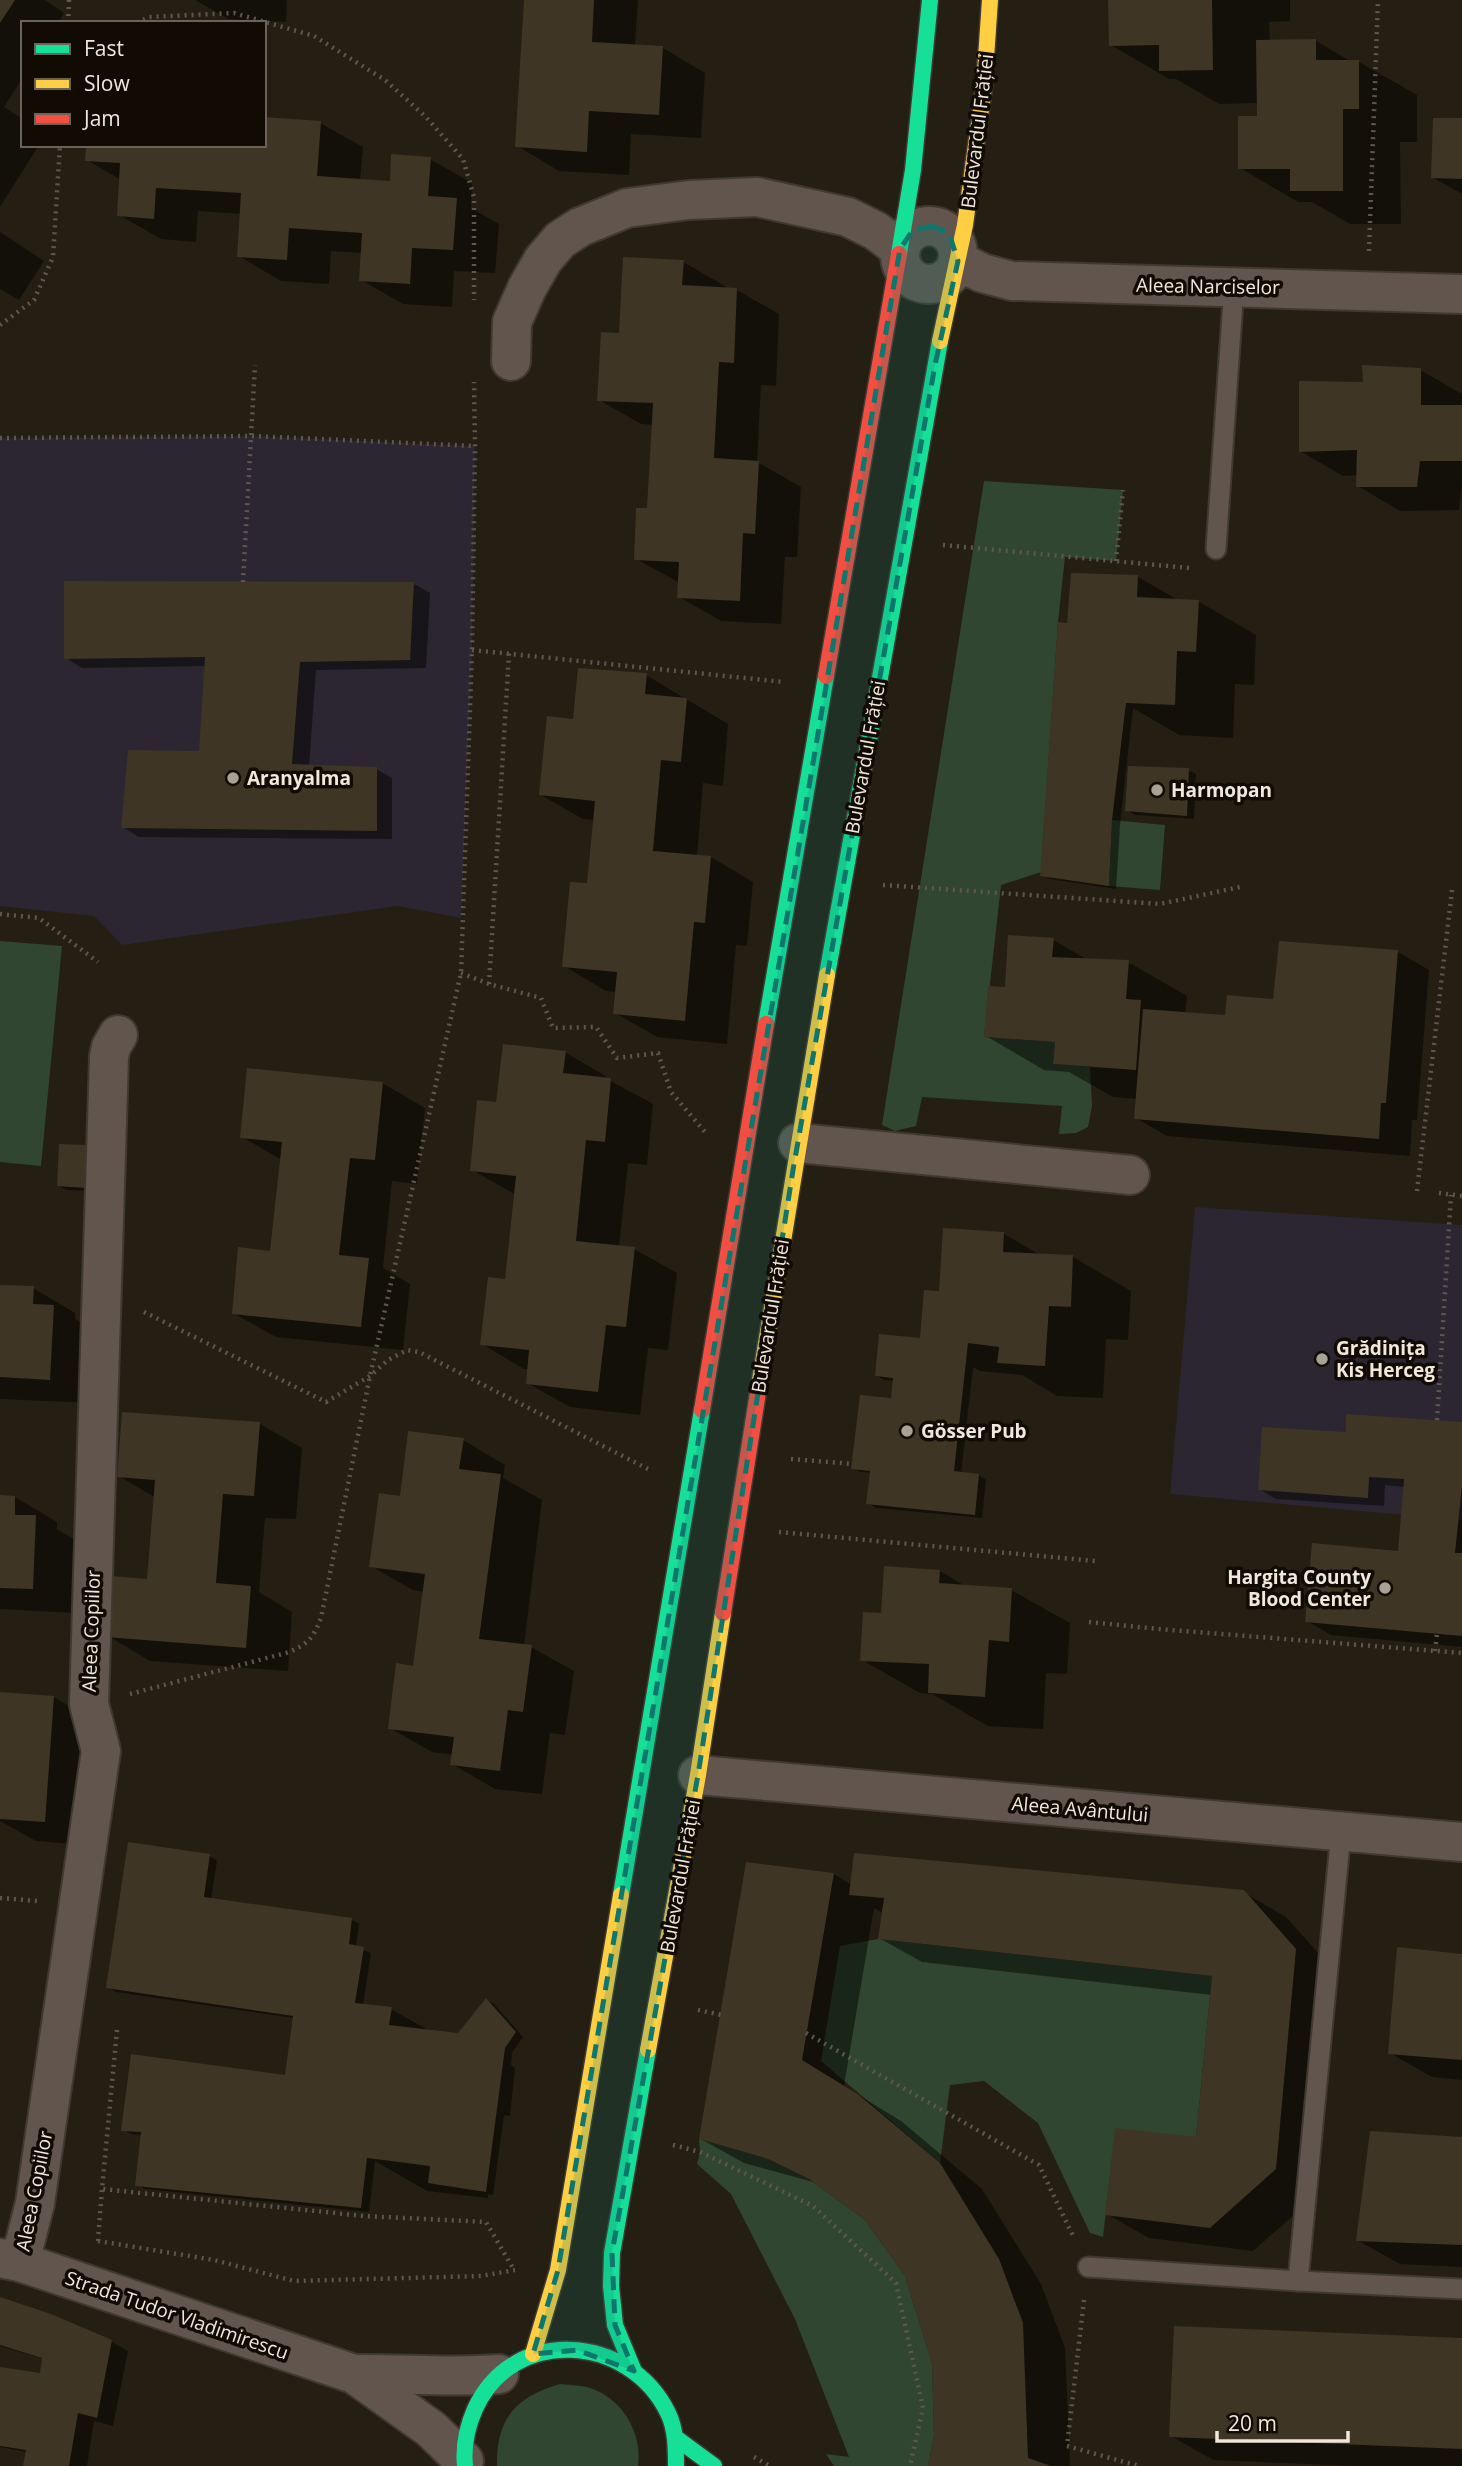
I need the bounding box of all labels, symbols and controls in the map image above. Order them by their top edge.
legend [21,21,266,147]
text: Fast [84,34,124,62]
street label: Bulevardul Frăției [955,52,999,210]
text: Slow [84,69,130,97]
text: Jam [82,104,121,132]
street label: Aleea Narciselor [1136,272,1280,300]
street label: Bulevardul Frăției [839,678,891,836]
place label: Aranyalma [247,765,351,791]
marker: Aranyalma [225,770,241,786]
place label: Harmopan [1171,777,1272,803]
marker: Harmopan [1149,782,1165,798]
street label: Bulevardul Frăției [745,1237,795,1395]
place label: Grădinița Kis Herceg [1336,1335,1435,1383]
marker: Grădinița Kis Herceg [1314,1351,1330,1367]
place label: Gösser Pub [921,1418,1027,1444]
marker: Gösser Pub [899,1423,915,1439]
place label: Hargita County Blood Center [1227,1564,1371,1612]
street label: Aleea Copiilor [76,1569,106,1693]
marker: Hargita County Blood Center [1377,1580,1393,1596]
street label: Aleea Avântului [1011,1790,1149,1828]
street label: Bulevardul Frăției [654,1797,706,1955]
street label: Aleea Copiilor [10,2128,58,2253]
street label: Strada Tudor Vladimirescu [62,2265,292,2365]
scale bar [1217,2400,1348,2444]
text: 20 m [1228,2409,1277,2437]

